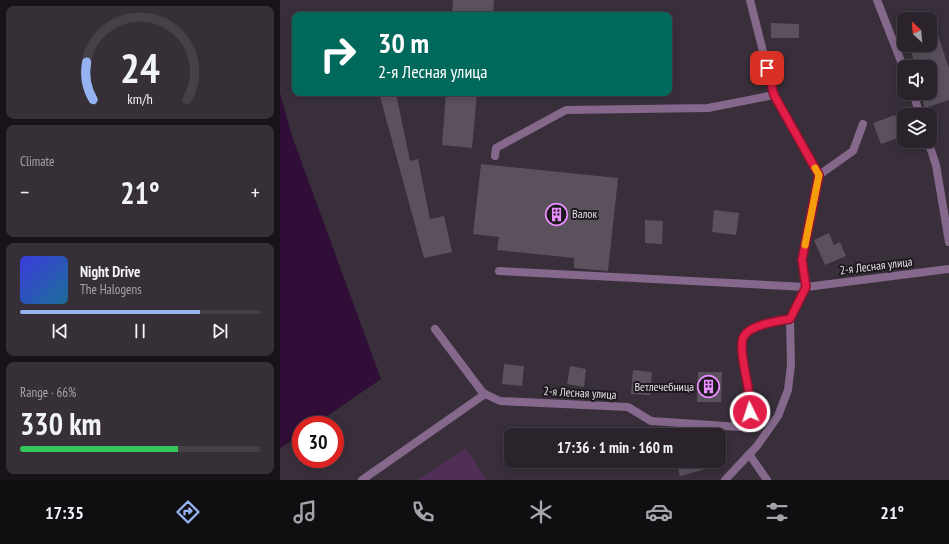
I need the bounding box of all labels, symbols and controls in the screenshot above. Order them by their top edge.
north arrow [897,12,937,52]
map controls [897,12,937,148]
text: 30 m [378,24,429,61]
icon: right [312,28,364,80]
text: 24 [120,41,160,94]
pin [750,51,784,85]
icon: arrive [756,57,778,79]
text: 2-я Лесная улица [378,60,487,83]
button: sound [897,60,937,100]
text: km/h [127,89,153,108]
button: layers [897,108,937,148]
text: Climate [20,153,54,170]
text: 21° [120,173,160,212]
text: − [20,178,29,206]
text: + [251,178,260,206]
building icon: Валок [544,201,570,227]
place label: Валок [572,206,598,221]
street label: 2-я Лесная улица [839,254,913,277]
text: Night Drive [80,262,140,281]
text: The Halogens [80,281,142,298]
icon: previous [49,320,71,342]
icon: pause [129,320,151,342]
icon: next [209,320,231,342]
building icon: Ветлечебница [696,374,722,400]
place label: Ветлечебница [634,379,694,394]
street label: 2-я Лесная улица [543,383,617,402]
text: Range · 66% [20,384,76,401]
position arrow [729,391,771,433]
text: 330 km [20,404,101,443]
speed limit sign: 30 [292,416,344,468]
text: 17:36 · 1 min · 160 m [557,438,673,457]
icon: directions [174,498,202,526]
icon: music [291,498,319,526]
icon: phone [409,498,437,526]
icon: climate [527,498,555,526]
icon: car [645,498,673,526]
icon: filters [763,498,791,526]
text: 17:35 [45,501,84,524]
text: 21° [880,501,904,524]

